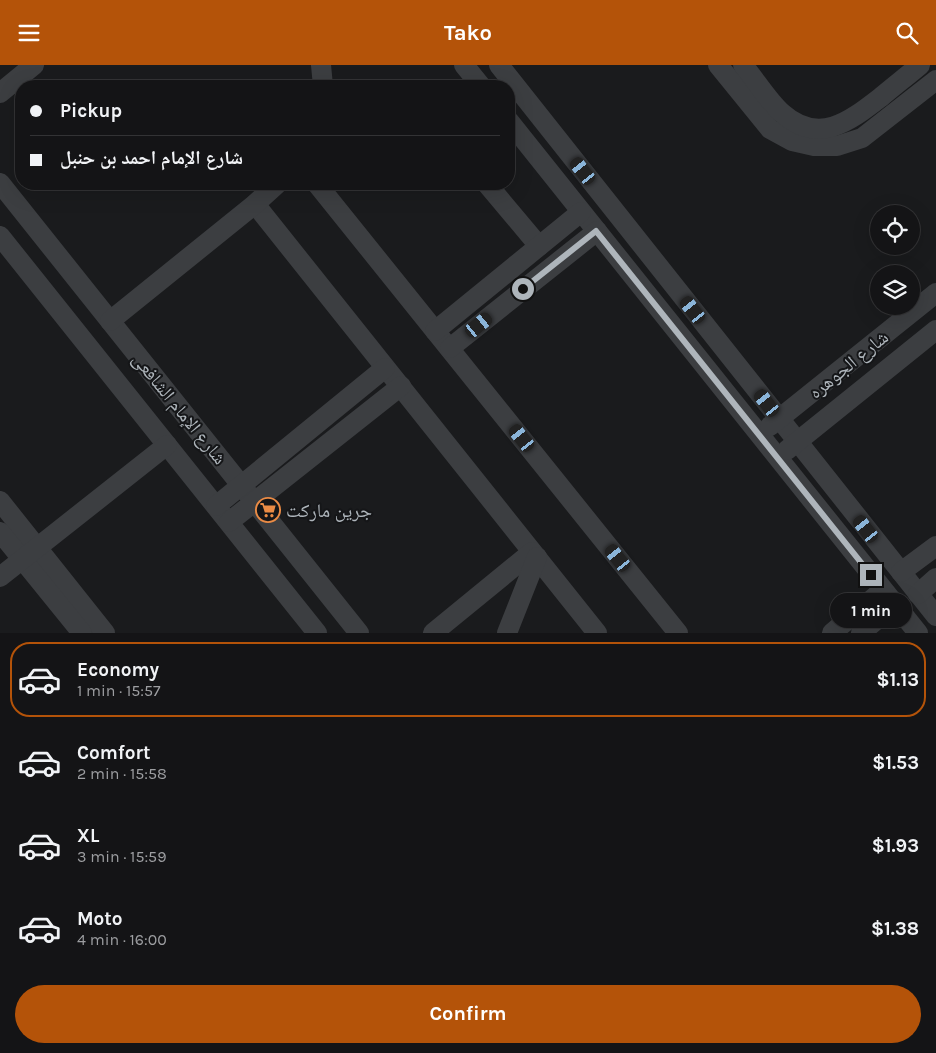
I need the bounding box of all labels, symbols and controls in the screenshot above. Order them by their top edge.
icon: menu [15,19,43,47]
icon: search [893,19,921,47]
text: Tako [444,20,492,46]
text: Pickup [60,100,122,122]
text: شارع الإمام احمد بن حنبل [60,147,243,169]
car [567,155,598,187]
map controls [870,205,920,315]
button: locate [870,205,920,255]
button: layers [870,265,920,315]
route start [512,278,534,300]
car [677,294,708,326]
car [462,310,495,340]
street label: شارع الجوهره [804,326,893,403]
street label: شارع الإمام الشافعى [126,348,231,470]
car [751,387,782,419]
car [506,422,537,454]
supermarket icon: جرين ماركت [255,497,281,523]
place label: جرين ماركت [286,500,372,522]
car [850,513,881,545]
car [602,542,633,574]
route end [860,564,882,586]
callout: 1 min [830,593,912,627]
text: 1 min [851,601,891,620]
icon: car [17,657,62,702]
text: Economy [77,659,159,681]
text: $1.13 [876,669,919,691]
text: 1 min · 15:57 [77,681,161,700]
icon: car [17,740,62,785]
text: Comfort [77,742,151,764]
text: $1.53 [872,752,919,774]
text: 2 min · 15:58 [77,764,167,783]
icon: car [17,823,62,868]
text: XL [77,825,99,847]
text: $1.93 [872,835,919,857]
text: 3 min · 15:59 [77,847,166,866]
icon: car [17,906,62,951]
text: Moto [77,908,123,930]
text: $1.38 [871,918,919,940]
text: 4 min · 16:00 [77,930,167,949]
button: Confirm [15,985,921,1043]

